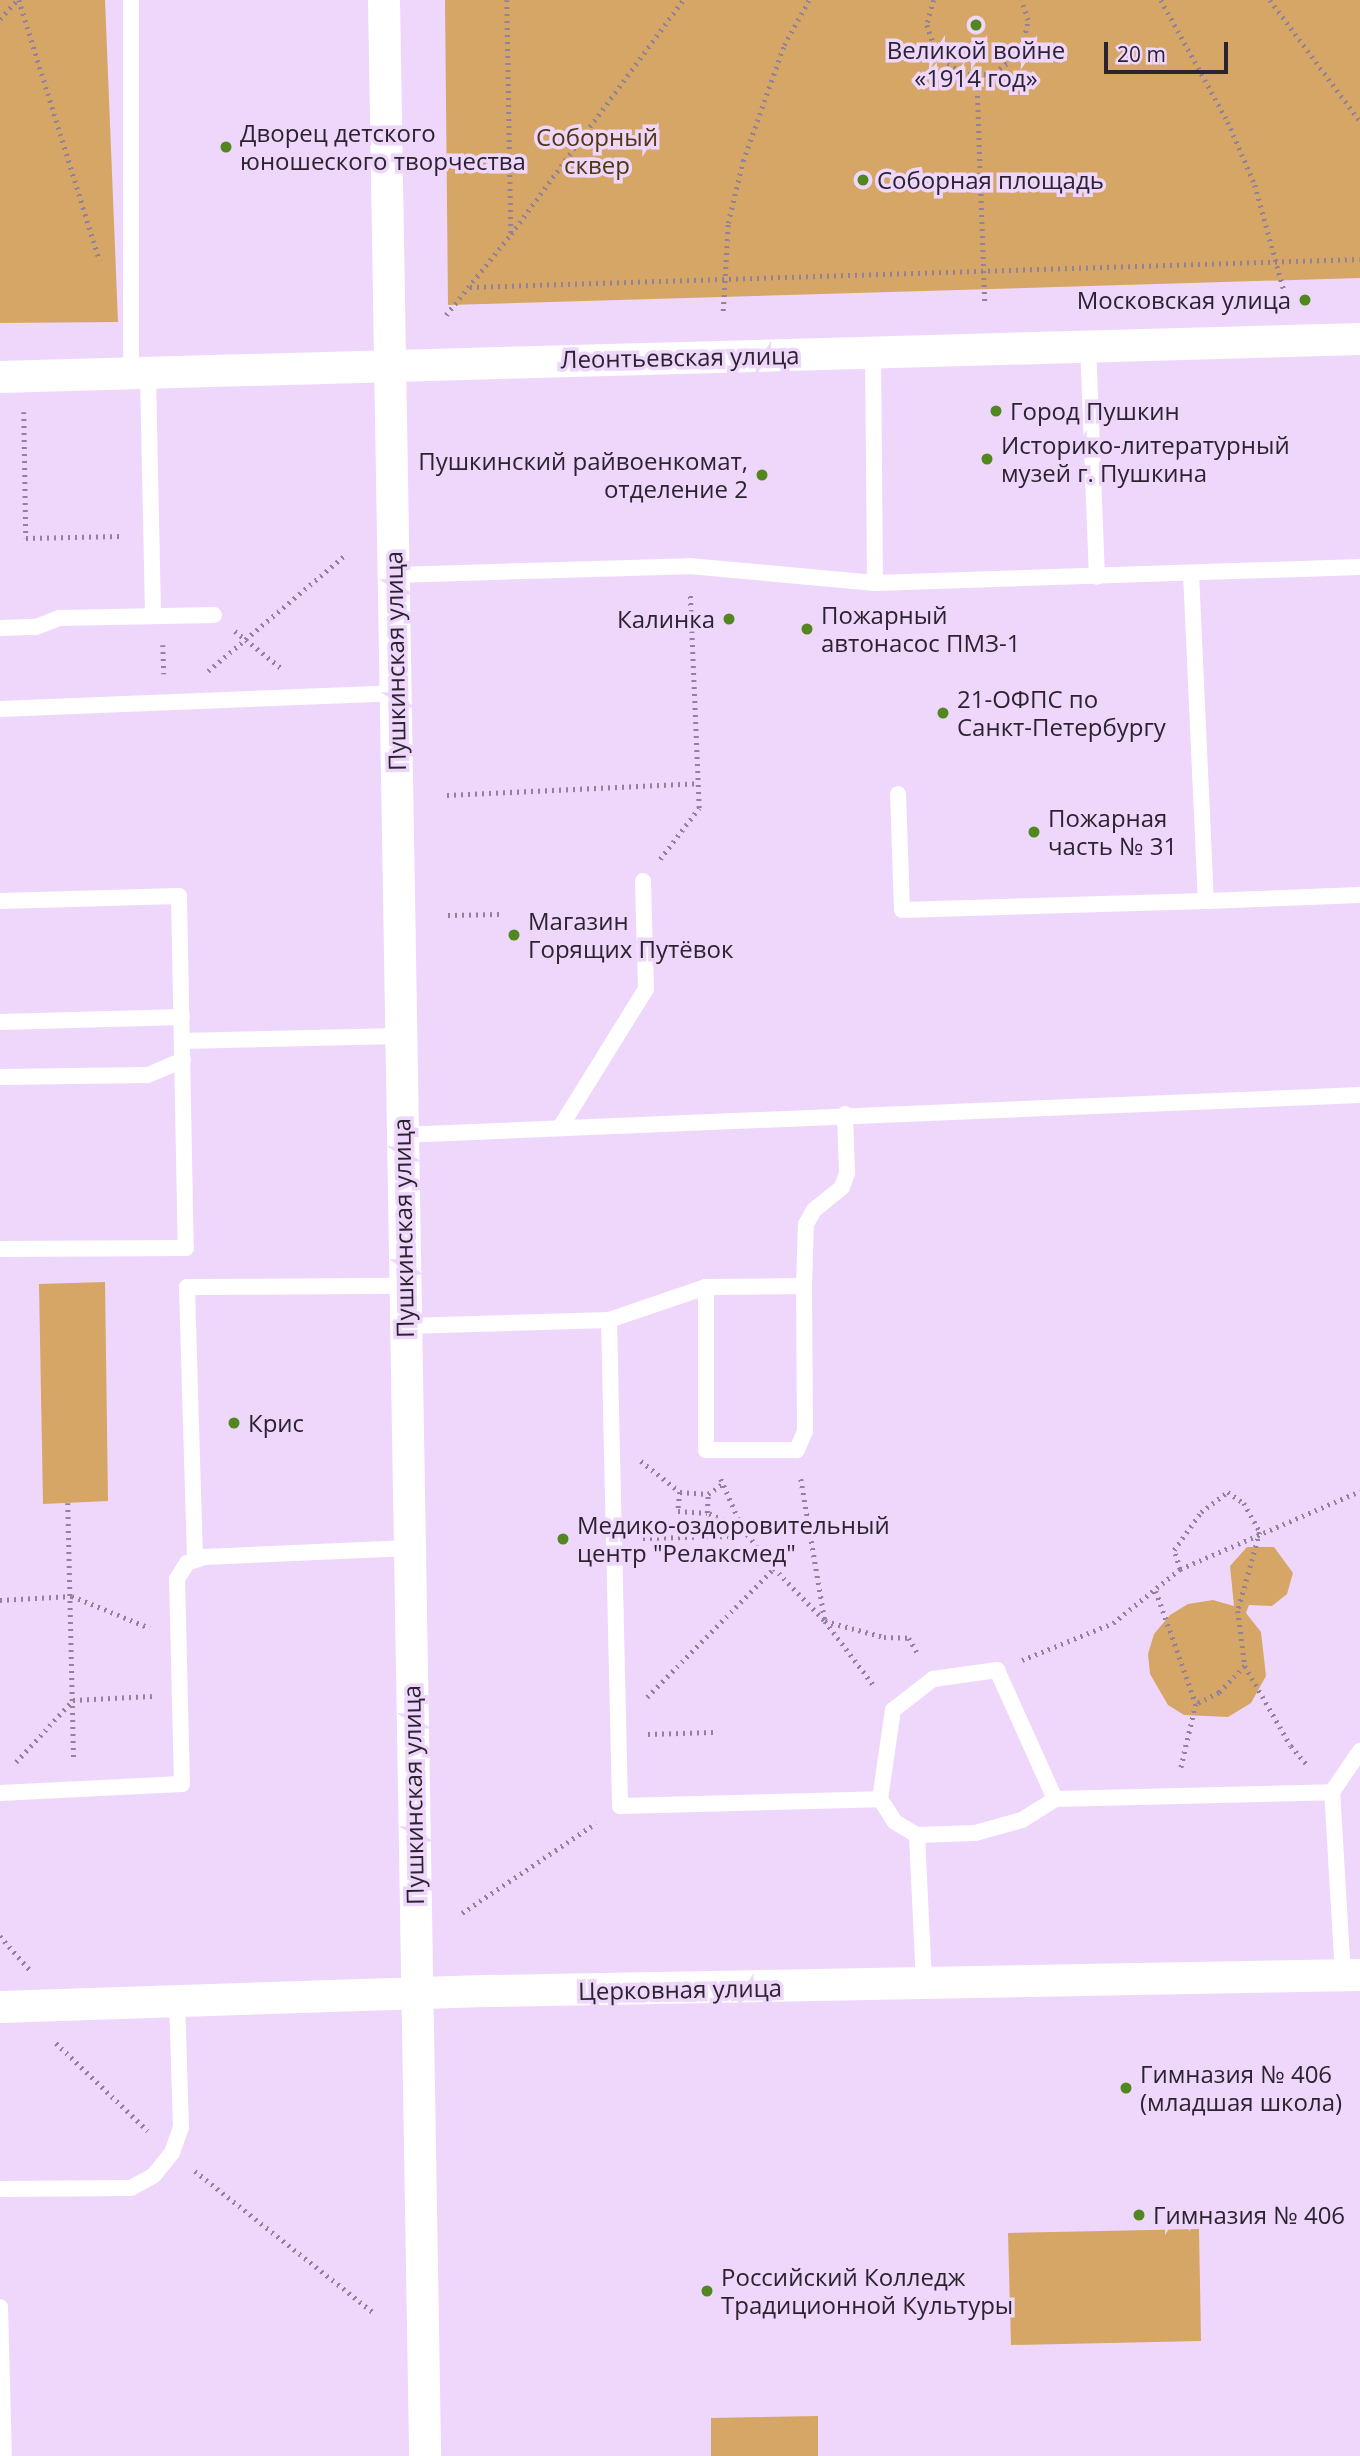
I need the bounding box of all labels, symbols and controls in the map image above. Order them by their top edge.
marker: Великой войне «1914 год» [968,17,984,33]
scale bar [1108,28,1232,72]
place label: Великой войне «1914 год» [887,36,1065,92]
text: 20 m [1117,40,1166,68]
place label: Дворец детского юношеского творчества [240,119,526,175]
park label: Соборный сквер [536,123,658,179]
marker: Дворец детского юношеского творчества [218,139,234,155]
place label: Соборная площадь [877,166,1104,194]
marker: Соборная площадь [855,172,871,188]
place label: Московская улица [1077,286,1291,314]
marker: Московская улица [1297,292,1313,308]
street label: Леонтьевская улица [560,341,800,373]
place label: Город Пушкин [1010,397,1180,425]
marker: Город Пушкин [988,403,1004,419]
place label: Историко-литературный музей г. Пушкина [1001,431,1290,487]
place label: Пушкинский райвоенкомат, отделение 2 [418,447,748,503]
marker: Историко-литературный музей г. Пушкина [979,451,995,467]
marker: Пушкинский райвоенкомат, отделение 2 [754,467,770,483]
street label: Пушкинская улица [379,551,411,771]
place label: Пожарный автонасос ПМЗ-1 [821,601,1021,657]
place label: Калинка [617,605,715,633]
marker: Калинка [721,611,737,627]
marker: Пожарный автонасос ПМЗ-1 [799,621,815,637]
place label: 21-ОФПС по Санкт-Петербургу [957,685,1166,741]
marker: 21-ОФПС по Санкт-Петербургу [935,705,951,721]
place label: Пожарная часть № 31 [1048,804,1177,860]
marker: Пожарная часть № 31 [1026,824,1042,840]
place label: Магазин Горящих Путёвок [528,907,733,963]
marker: Магазин Горящих Путёвок [506,927,522,943]
street label: Пушкинская улица [387,1118,419,1338]
place label: Крис [248,1409,304,1437]
marker: Крис [226,1415,242,1431]
place label: Медико-оздоровительный центр "Релаксмед" [577,1511,890,1567]
marker: Медико-оздоровительный центр "Релаксмед" [555,1531,571,1547]
street label: Пушкинская улица [397,1685,429,1905]
street label: Церковная улица [578,1973,782,2005]
place label: Гимназия № 406 (младшая школа) [1140,2060,1342,2116]
marker: Гимназия № 406 (младшая школа) [1118,2080,1134,2096]
place label: Гимназия № 406 [1153,2201,1345,2229]
marker: Гимназия № 406 [1131,2207,1147,2223]
place label: Российский Колледж Традиционной Культуры [721,2263,1013,2319]
marker: Российский Колледж Традиционной Культуры [699,2283,715,2299]

